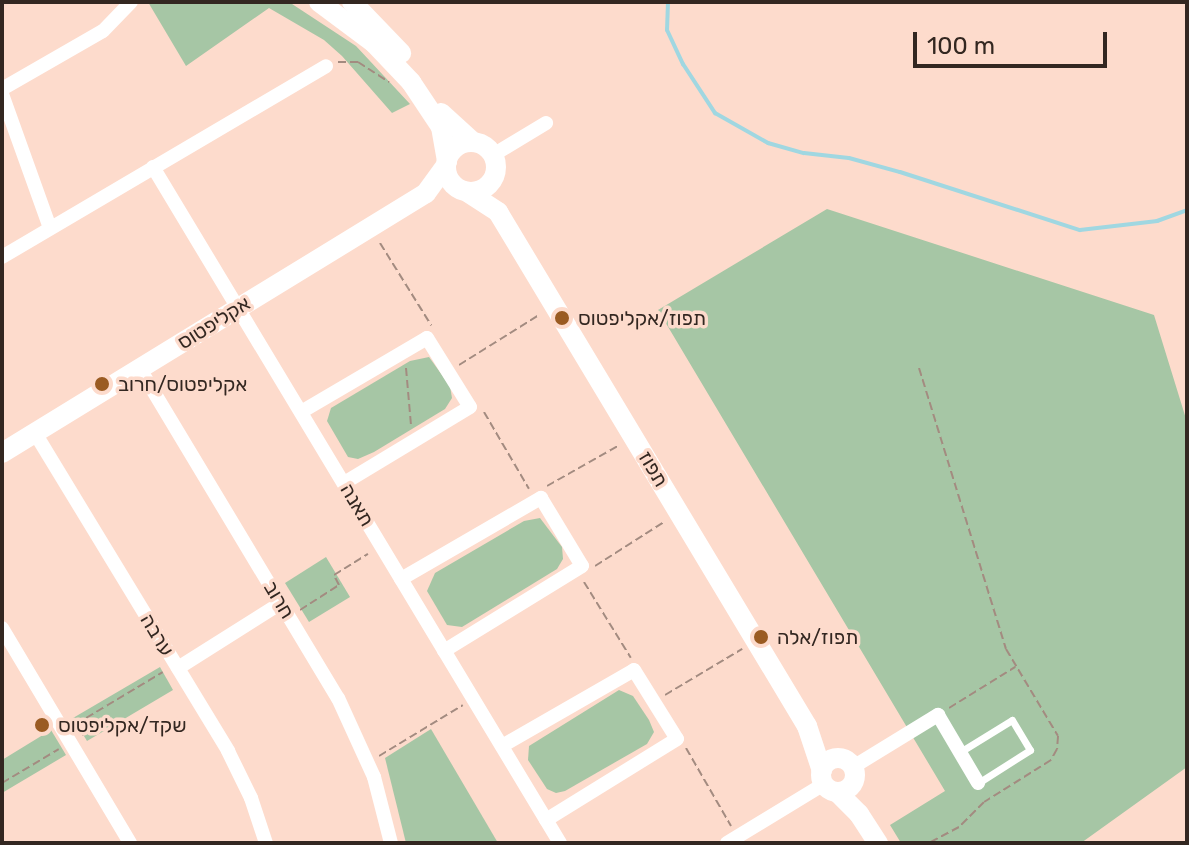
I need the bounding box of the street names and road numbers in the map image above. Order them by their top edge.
street label: אקליפטוס [173,291,255,355]
street label: תפוז [633,447,673,491]
street label: תאנה [335,479,379,531]
street label: חרוב [259,577,299,623]
street label: ערבה [135,610,179,660]

